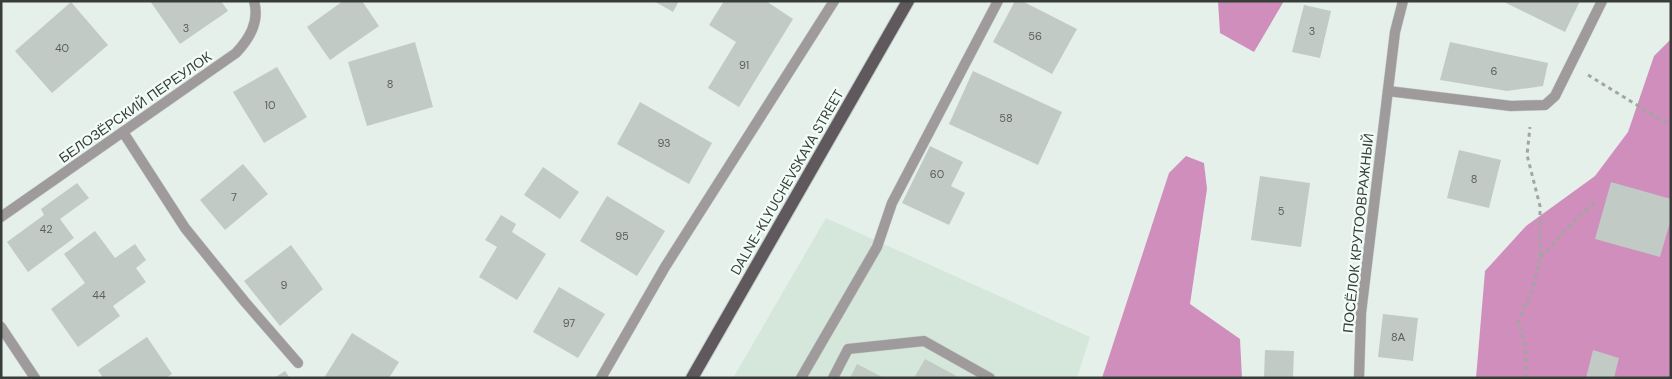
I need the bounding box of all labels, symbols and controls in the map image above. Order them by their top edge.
house number: 3 [183,21,189,35]
house number: 3 [1309,24,1315,38]
house number: 56 [1028,29,1042,43]
house number: 40 [55,41,69,55]
street label: БЕЛОЗЁРСКИЙ ПЕРЕУЛОК [55,47,216,167]
house number: 91 [739,58,749,72]
house number: 6 [1491,64,1498,78]
house number: 8 [387,77,393,91]
street label: DALNE-KLYUCHEVSKAYA STREET [726,86,848,278]
house number: 10 [265,98,275,112]
house number: 58 [999,111,1013,125]
street label: ПОСЁЛОК КРУТООВРАЖНЫЙ [1339,132,1377,334]
house number: 93 [657,136,671,150]
house number: 60 [930,167,944,181]
house number: 8 [1471,172,1477,186]
house number: 7 [231,190,237,204]
house number: 5 [1278,204,1285,218]
house number: 42 [39,222,53,236]
house number: 95 [615,229,629,243]
house number: 9 [281,278,288,292]
house number: 44 [92,288,106,302]
house number: 97 [563,316,575,330]
house number: 8А [1391,330,1406,344]

